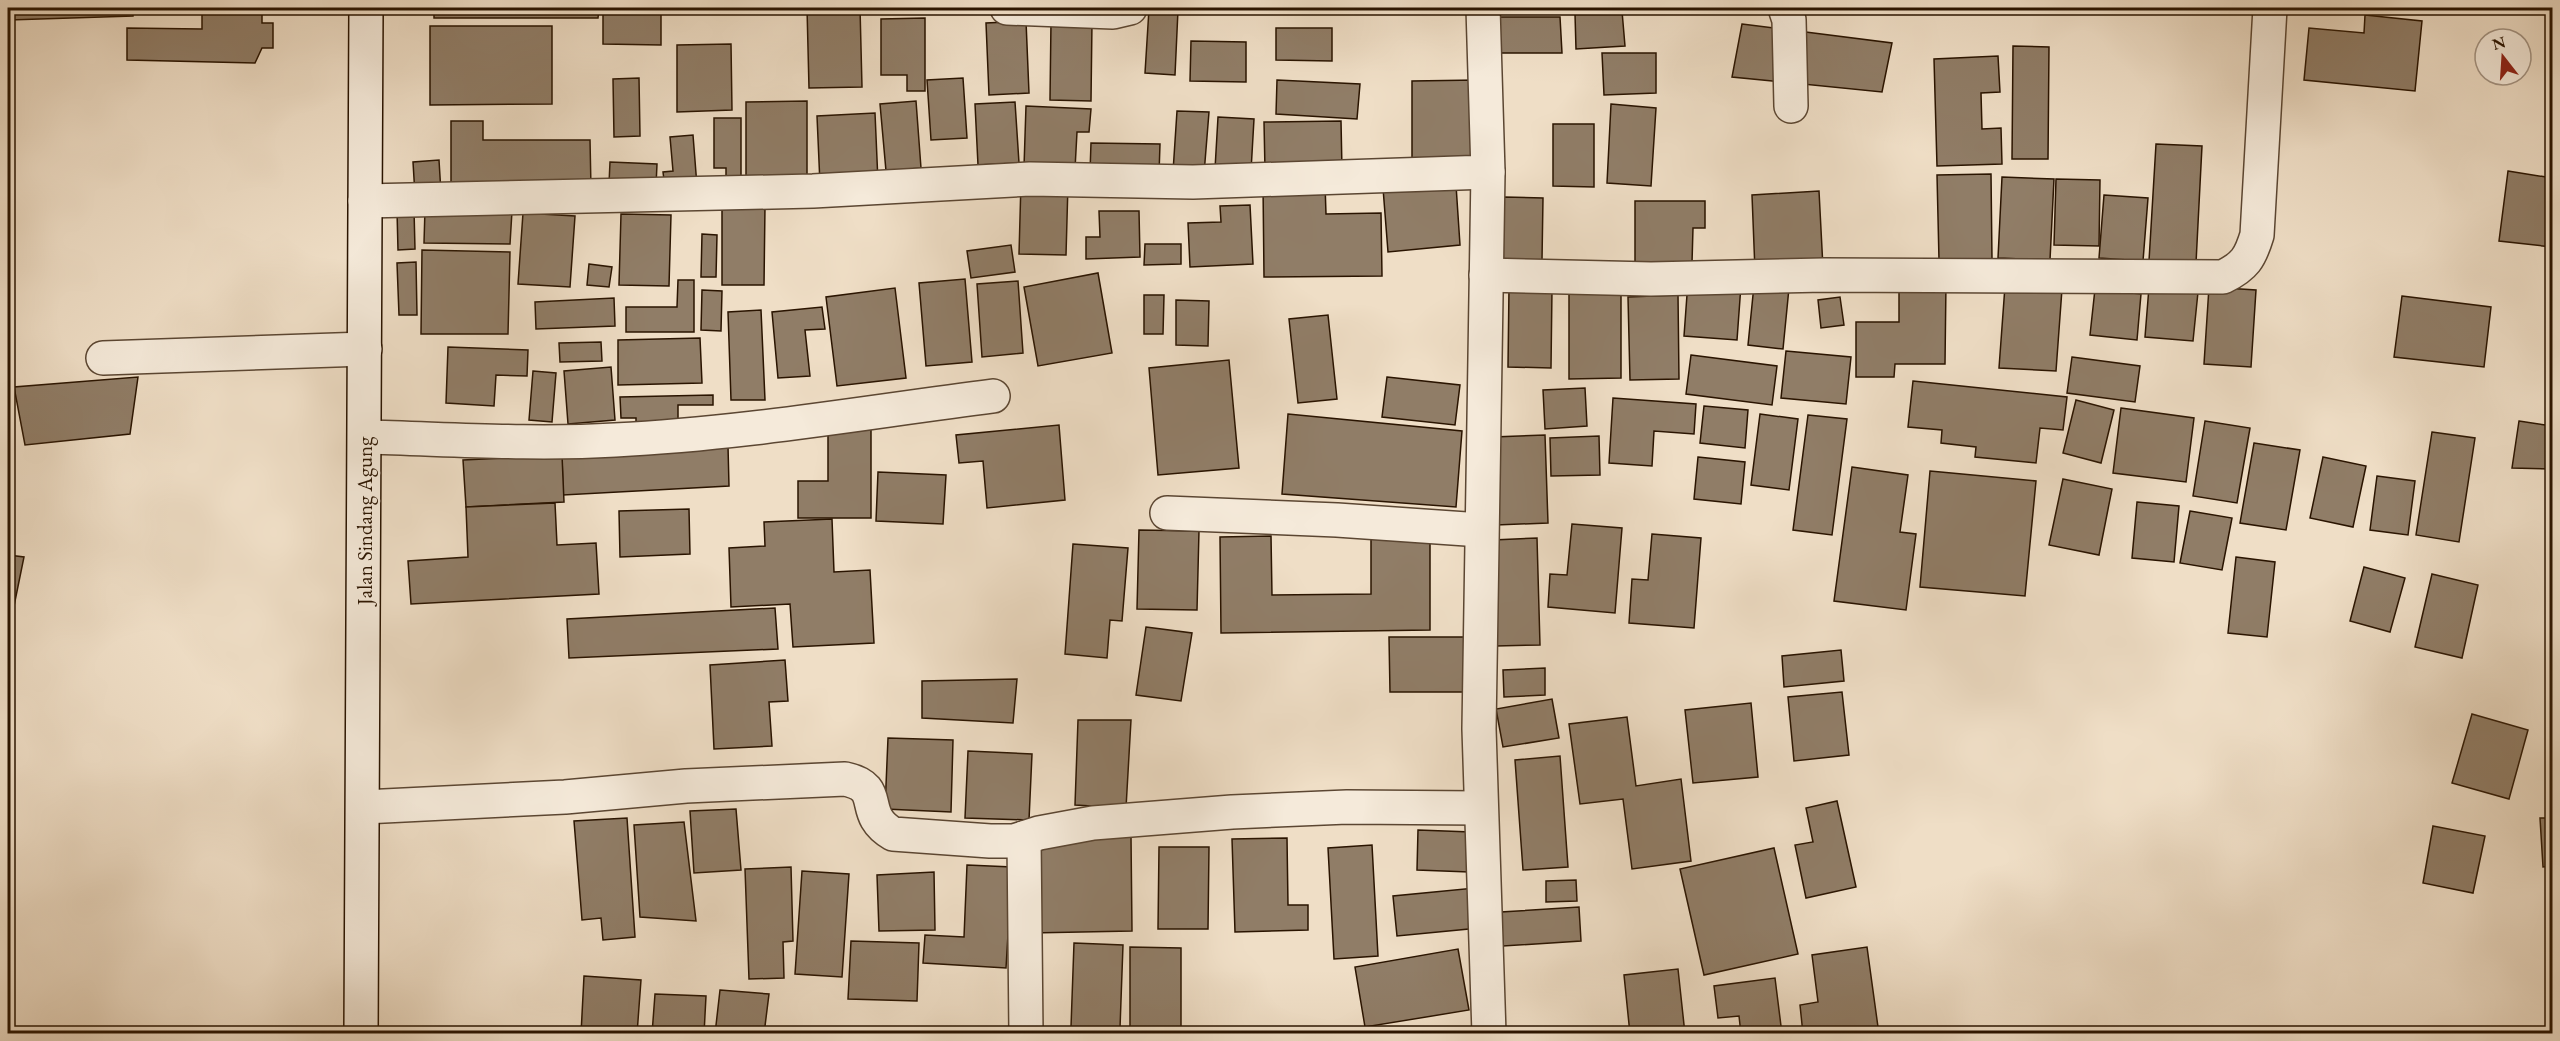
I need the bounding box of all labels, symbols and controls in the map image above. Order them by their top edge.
north arrow [2473,27,2533,87]
text: N [2489,31,2508,55]
street label: Jalan Sindang Agung [351,436,378,607]

